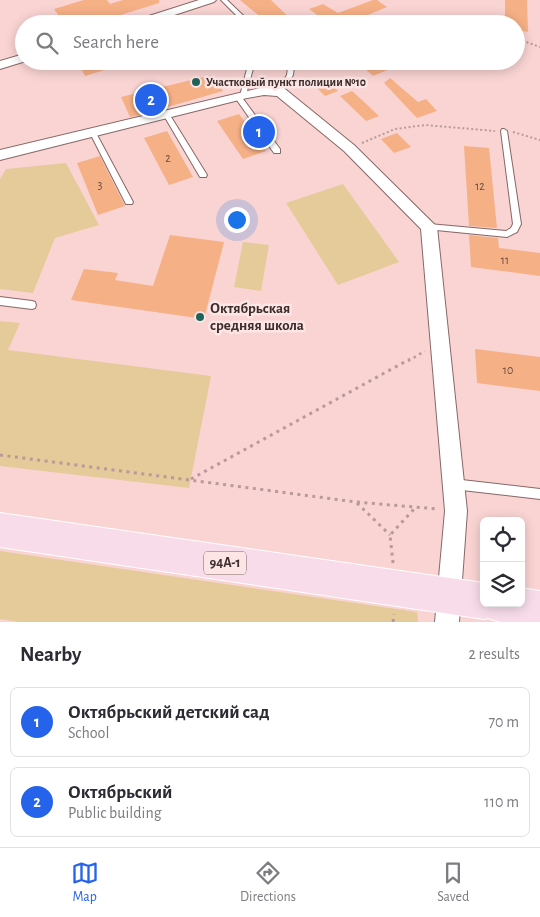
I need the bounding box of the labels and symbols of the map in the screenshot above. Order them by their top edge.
marker: Участковый пункт полиции №10 [190,76,202,88]
place label: Участковый пункт полиции №10 [206,76,366,89]
pin: 2 [135,81,167,119]
pin: 1 [243,113,275,151]
house number: 2 [165,152,171,164]
house number: 3 [98,179,103,191]
house number: 12 [475,180,485,192]
your location [224,207,250,233]
house number: 11 [501,254,509,266]
place label: Октябрьская средняя школа [210,301,304,333]
marker: Октябрьская средняя школа [194,311,206,323]
house number: 10 [503,364,513,376]
road number: 94А-1 [204,552,246,574]

